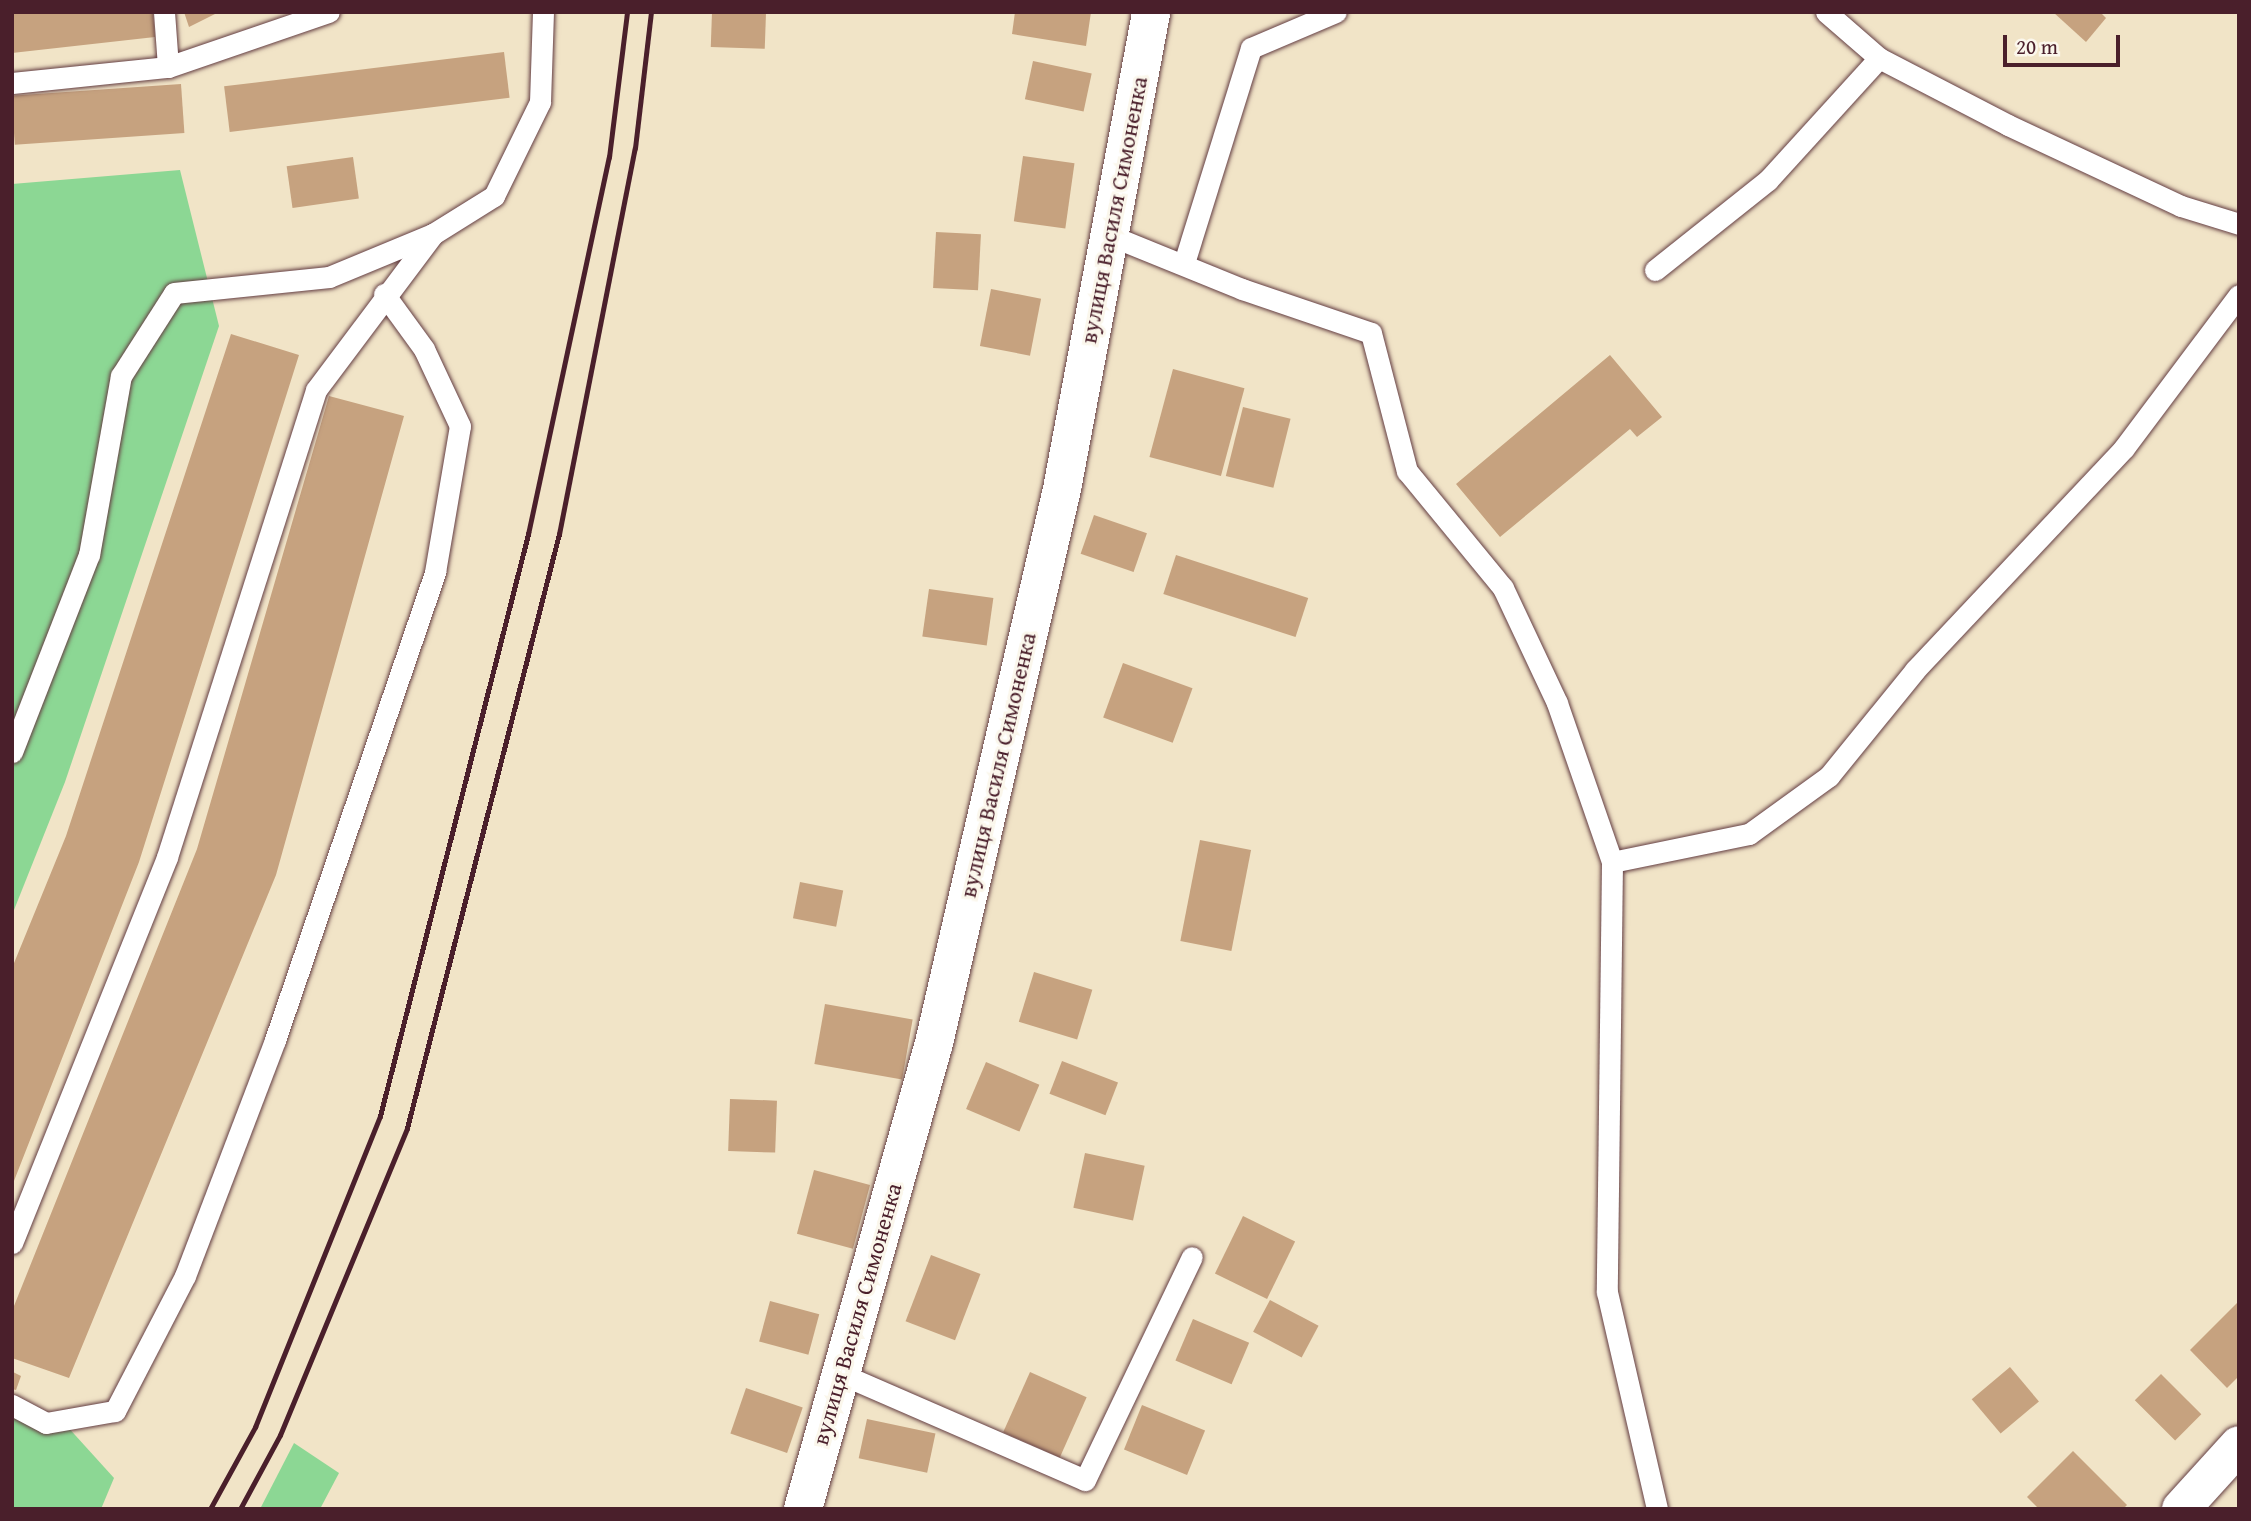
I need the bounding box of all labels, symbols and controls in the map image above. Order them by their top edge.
scale bar [2006,21,2123,65]
text: 20 m [2016,31,2058,62]
street label: вулиця Василя Симоненка [1075,74,1153,346]
street label: вулиця Василя Симоненка [954,630,1042,900]
street label: вулиця Василя Симоненка [806,1180,908,1448]

